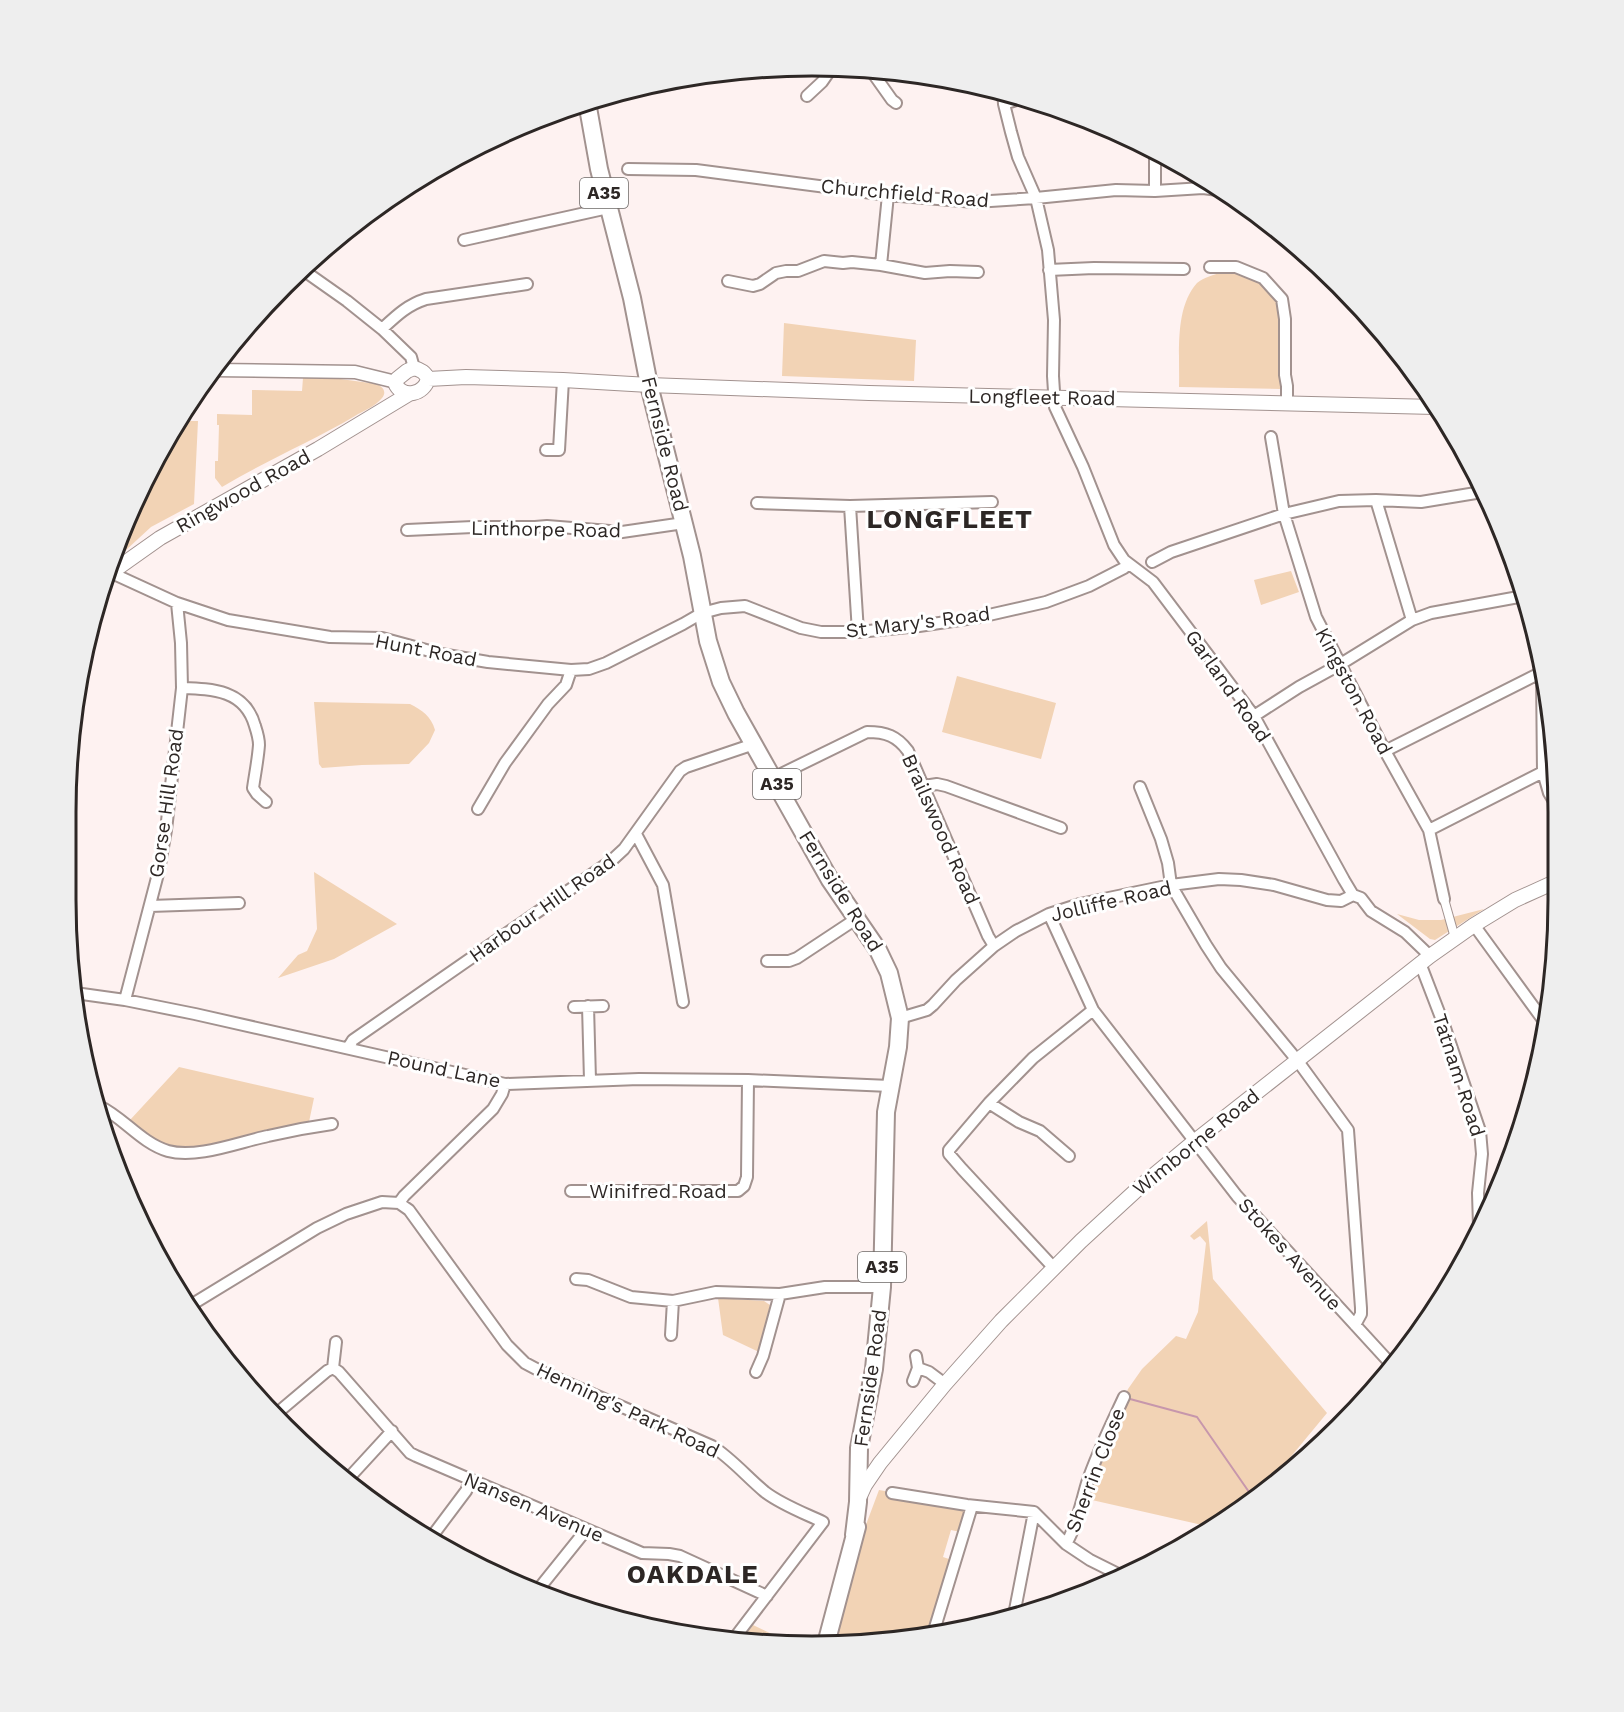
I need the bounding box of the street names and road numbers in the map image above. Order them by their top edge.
street label: Churchfield Road [820,174,990,212]
road number: A35 [580,178,628,208]
street label: Fernside Road [637,374,693,514]
street label: Longfleet Road [968,384,1116,410]
street label: Ringwood Road [172,444,314,538]
street label: Linthorpe Road [471,516,621,542]
street label: St Mary's Road [844,601,992,643]
street label: Kingston Road [1310,623,1398,759]
street label: Garland Road [1180,625,1276,747]
street label: Hunt Road [373,628,479,672]
street label: Gorse Hill Road [144,727,188,879]
street label: Brailswood Road [897,750,985,908]
road number: A35 [753,769,801,799]
street label: Fernside Road [794,826,888,956]
street label: Harbour Hill Road [464,849,620,967]
street label: Jolliffe Road [1048,875,1174,927]
street label: Tatnam Road [1428,1011,1490,1139]
street label: Pound Lane [385,1045,503,1093]
street label: Wimborne Road [1128,1084,1264,1200]
street label: Winifred Road [589,1179,727,1203]
street label: Stokes Avenue [1233,1193,1347,1315]
road number: A35 [858,1252,906,1282]
street label: Fernside Road [848,1308,892,1448]
street label: Henning's Park Road [533,1357,723,1463]
street label: Sherrin Close [1060,1404,1130,1536]
street label: Nansen Avenue [461,1467,607,1547]

